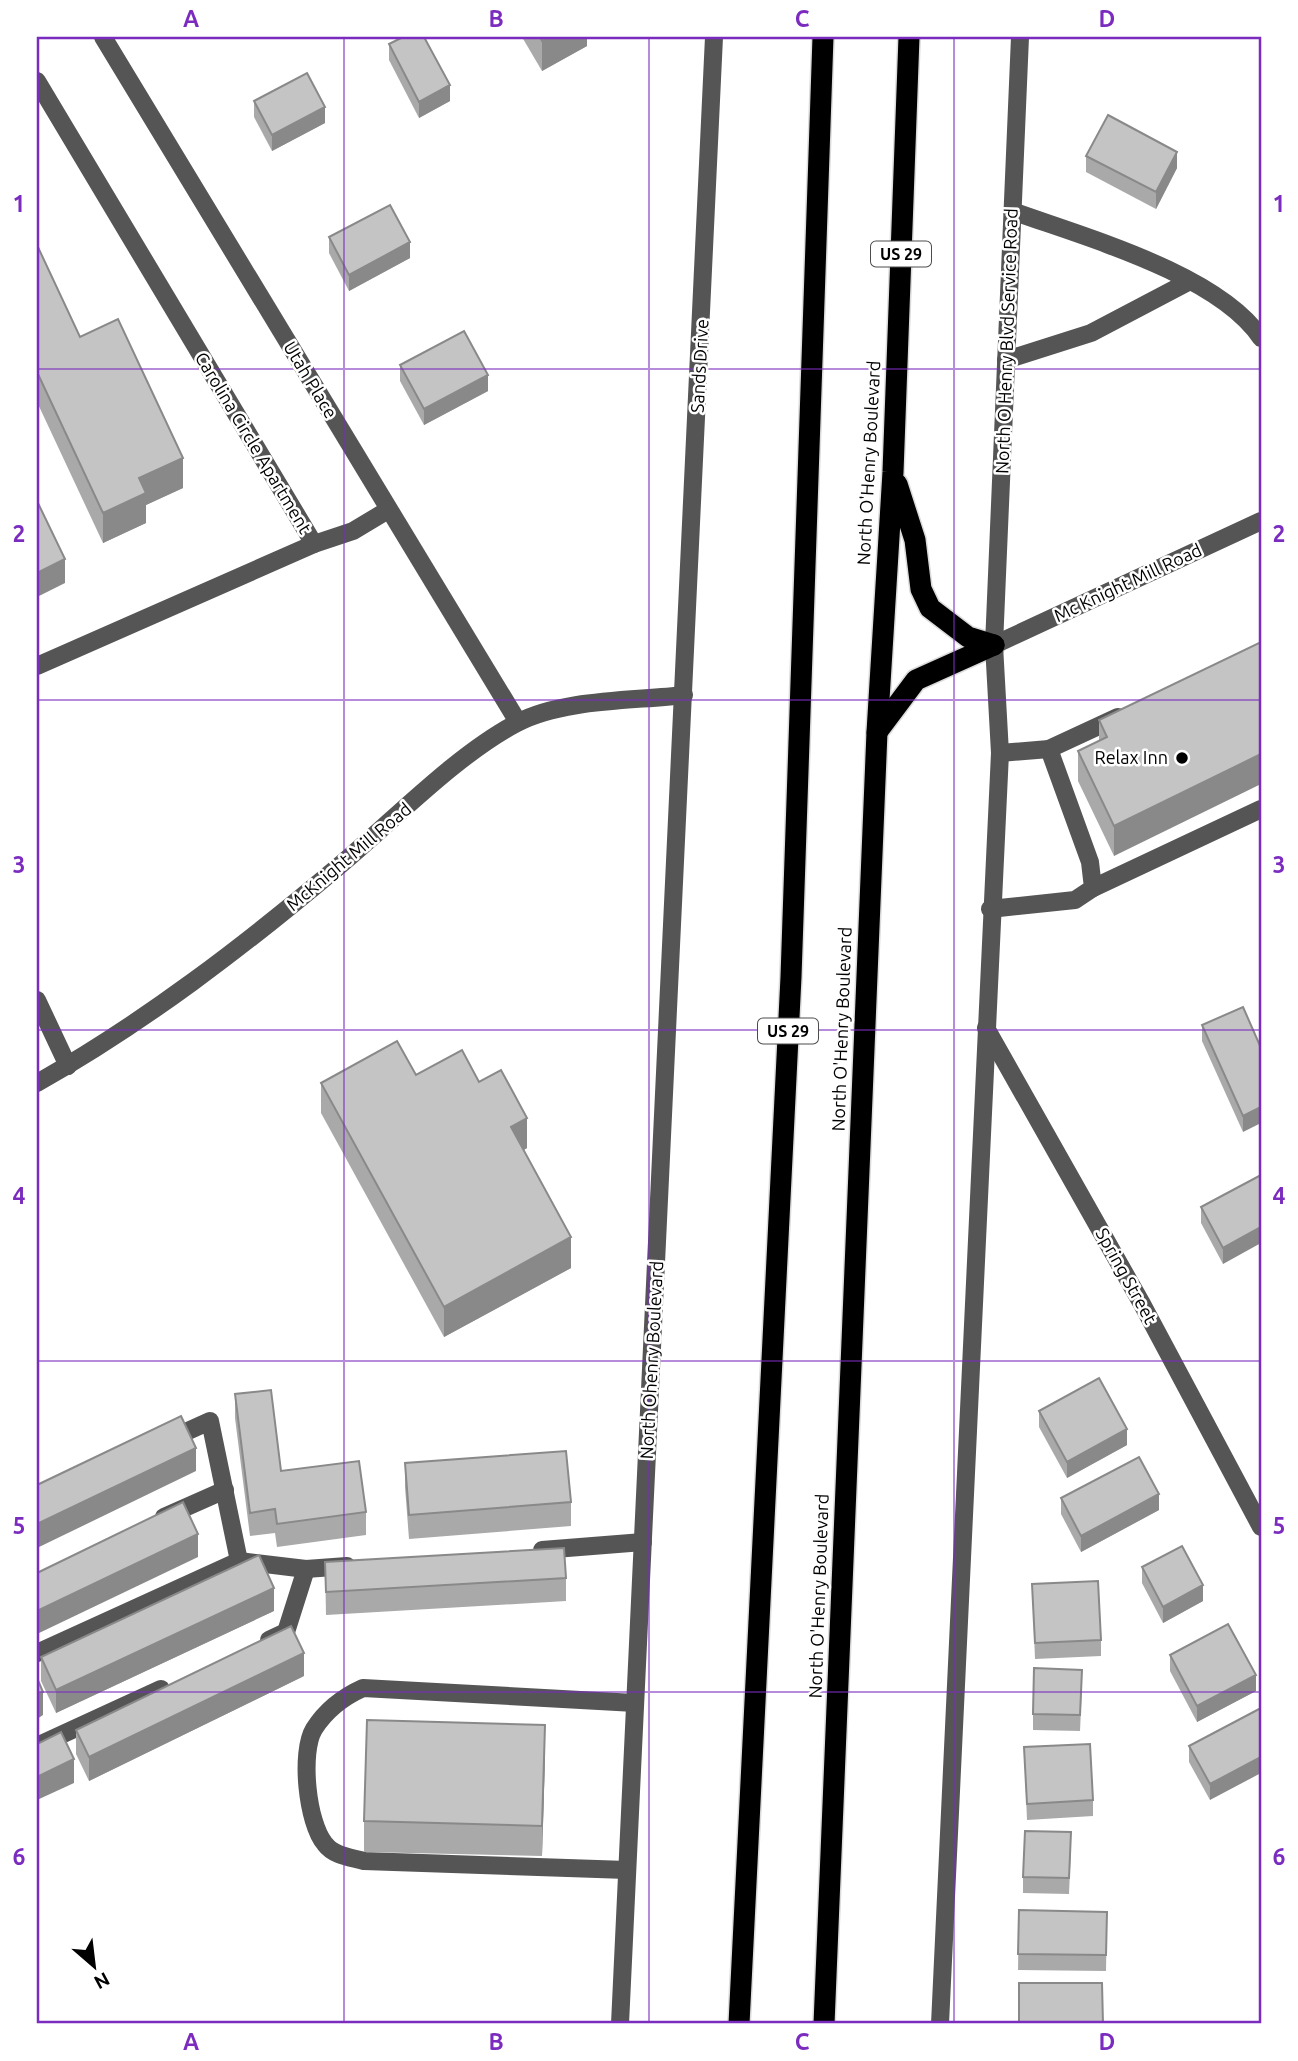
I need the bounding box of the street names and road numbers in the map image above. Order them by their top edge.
street label: North O Henry Blvd Service Road [991,208,1021,474]
road number: US 29 [871,242,931,266]
street label: Sands Drive [687,318,711,413]
street label: Utah Place [280,337,342,422]
street label: Carolina Circle Apartment [192,348,316,537]
street label: North O'Henry Boulevard [853,360,883,566]
street label: Mc Knight Mill Road [1051,539,1205,625]
street label: McKnight Mill Road [282,798,415,914]
street label: North O'Henry Boulevard [827,926,855,1132]
road number: US 29 [758,1018,818,1044]
street label: Spring Street [1092,1224,1161,1327]
street label: North Ohenry Boulevard [636,1260,666,1460]
street label: North O'Henry Boulevard [804,1493,832,1699]

